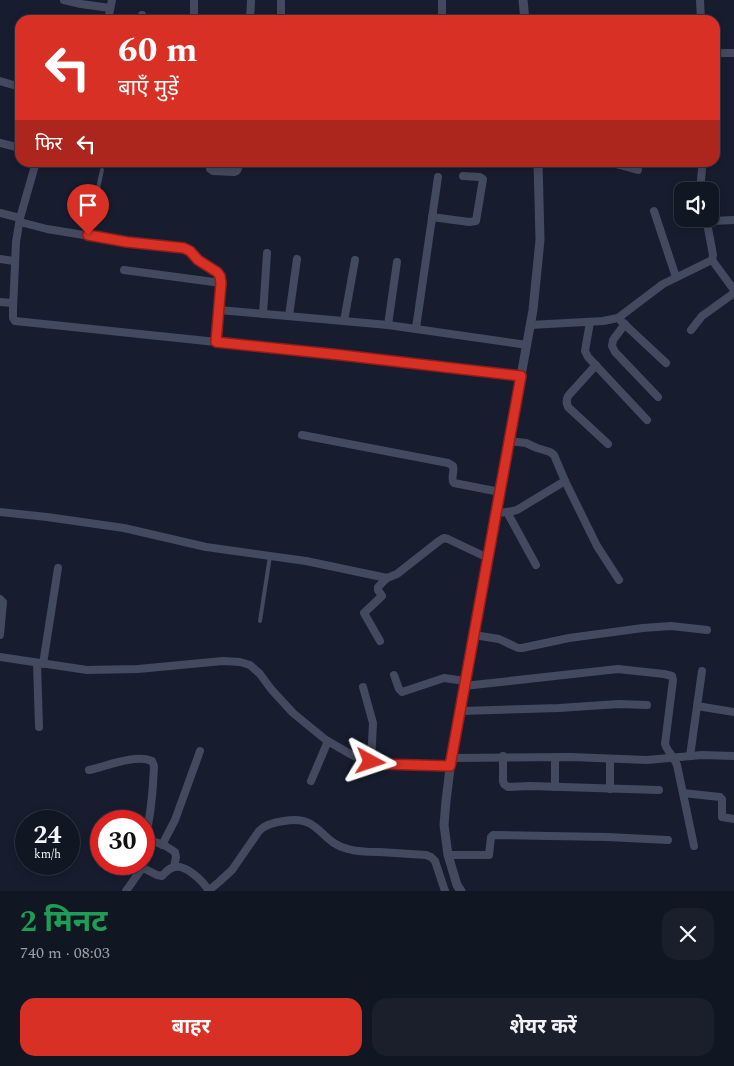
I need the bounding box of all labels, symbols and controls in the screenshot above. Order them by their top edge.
text: 60 m [118,24,198,77]
icon: left [35,35,100,100]
text: बाएँ मुड़ें [118,72,179,105]
text: फिर [35,130,62,159]
icon: left [72,130,100,158]
map controls [674,182,719,227]
button: sound [674,182,719,227]
pin [67,184,109,235]
icon: arrive [74,191,102,219]
position arrow [344,735,396,787]
speed limit sign: 30 [90,810,155,875]
text: 24 [33,817,62,855]
text: km/h [34,845,61,864]
text: 2 मिनट [20,899,107,945]
button: close [662,908,714,960]
text: 740 m · 08:03 [20,941,110,965]
button: बाहर [20,998,362,1056]
button: शेयर करें [372,998,714,1056]

